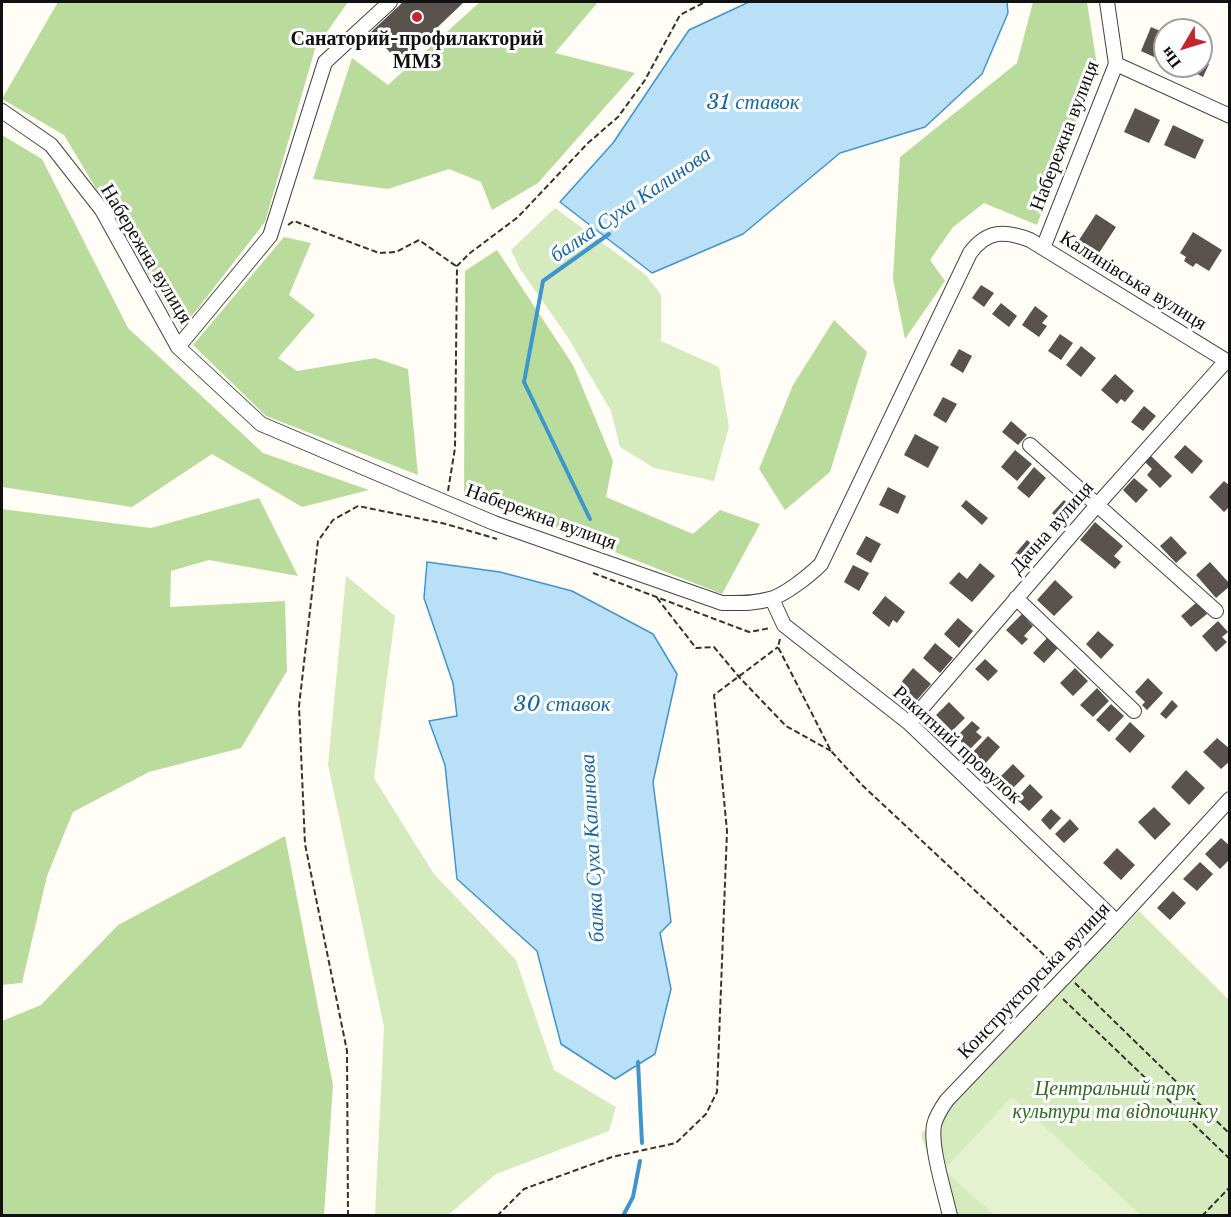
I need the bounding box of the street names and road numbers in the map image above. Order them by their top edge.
street label: Набережна вулиця [1025,58,1105,214]
street label: Набережна вулиця [95,180,197,328]
street label: Калинівська вулиця [1055,226,1211,336]
street label: Дачна вулиця [1005,477,1099,579]
street label: Набережна вулиця [462,479,620,555]
street label: Ракитний провулок [888,681,1026,809]
street label: Конструкторська вулиця [953,897,1115,1065]

